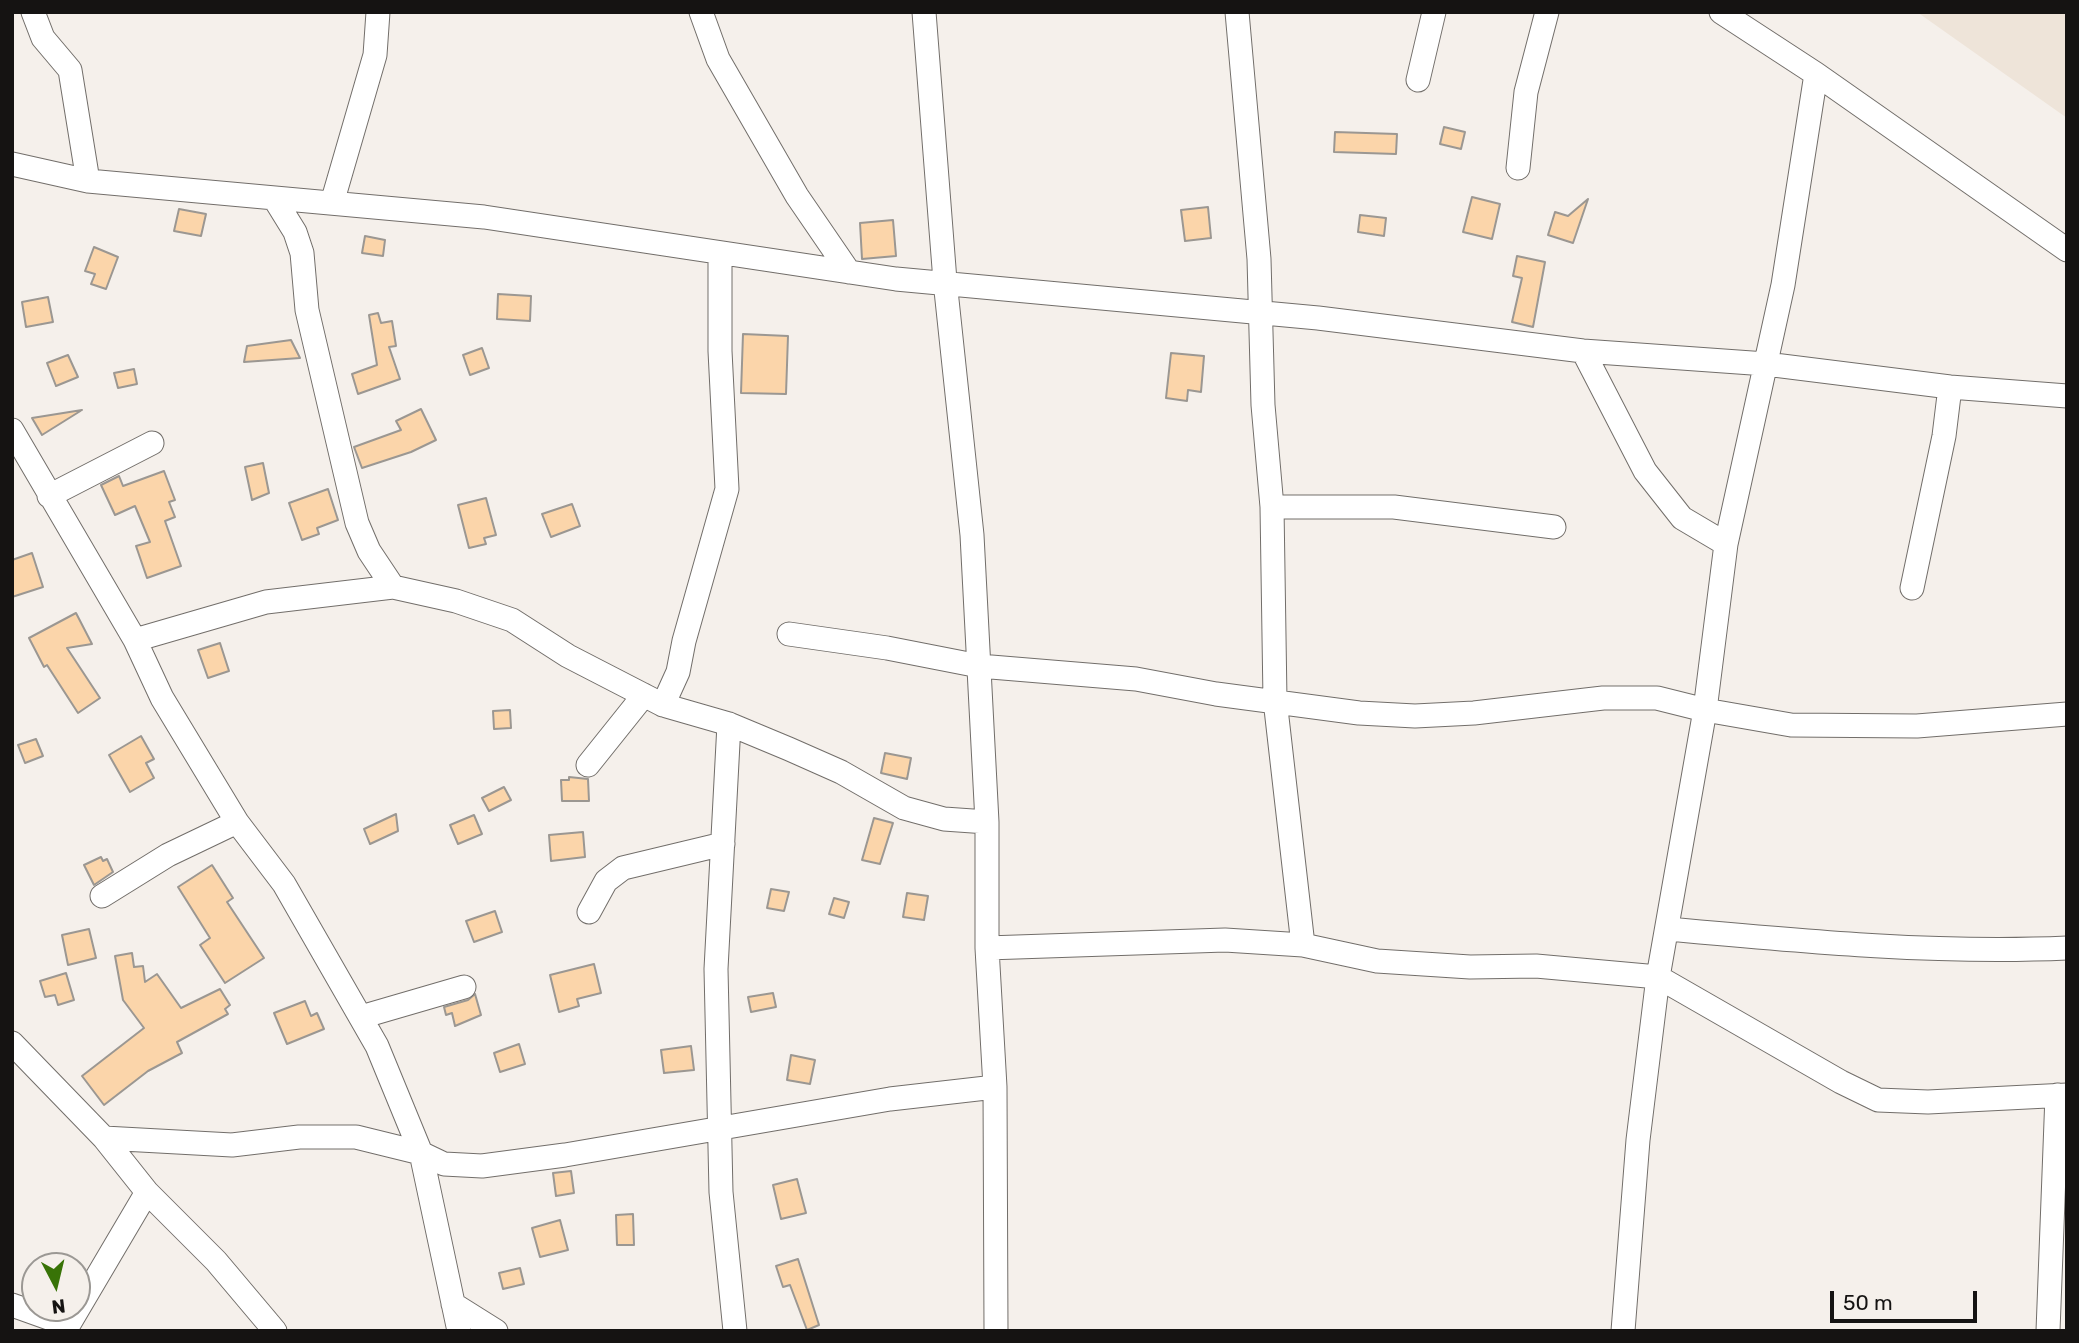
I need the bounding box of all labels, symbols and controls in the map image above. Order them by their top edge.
north arrow [21,1252,91,1322]
scale bar [1834,1276,1981,1320]
text: 50 m [1843,1290,1893,1315]
text: N [50,1294,67,1319]

